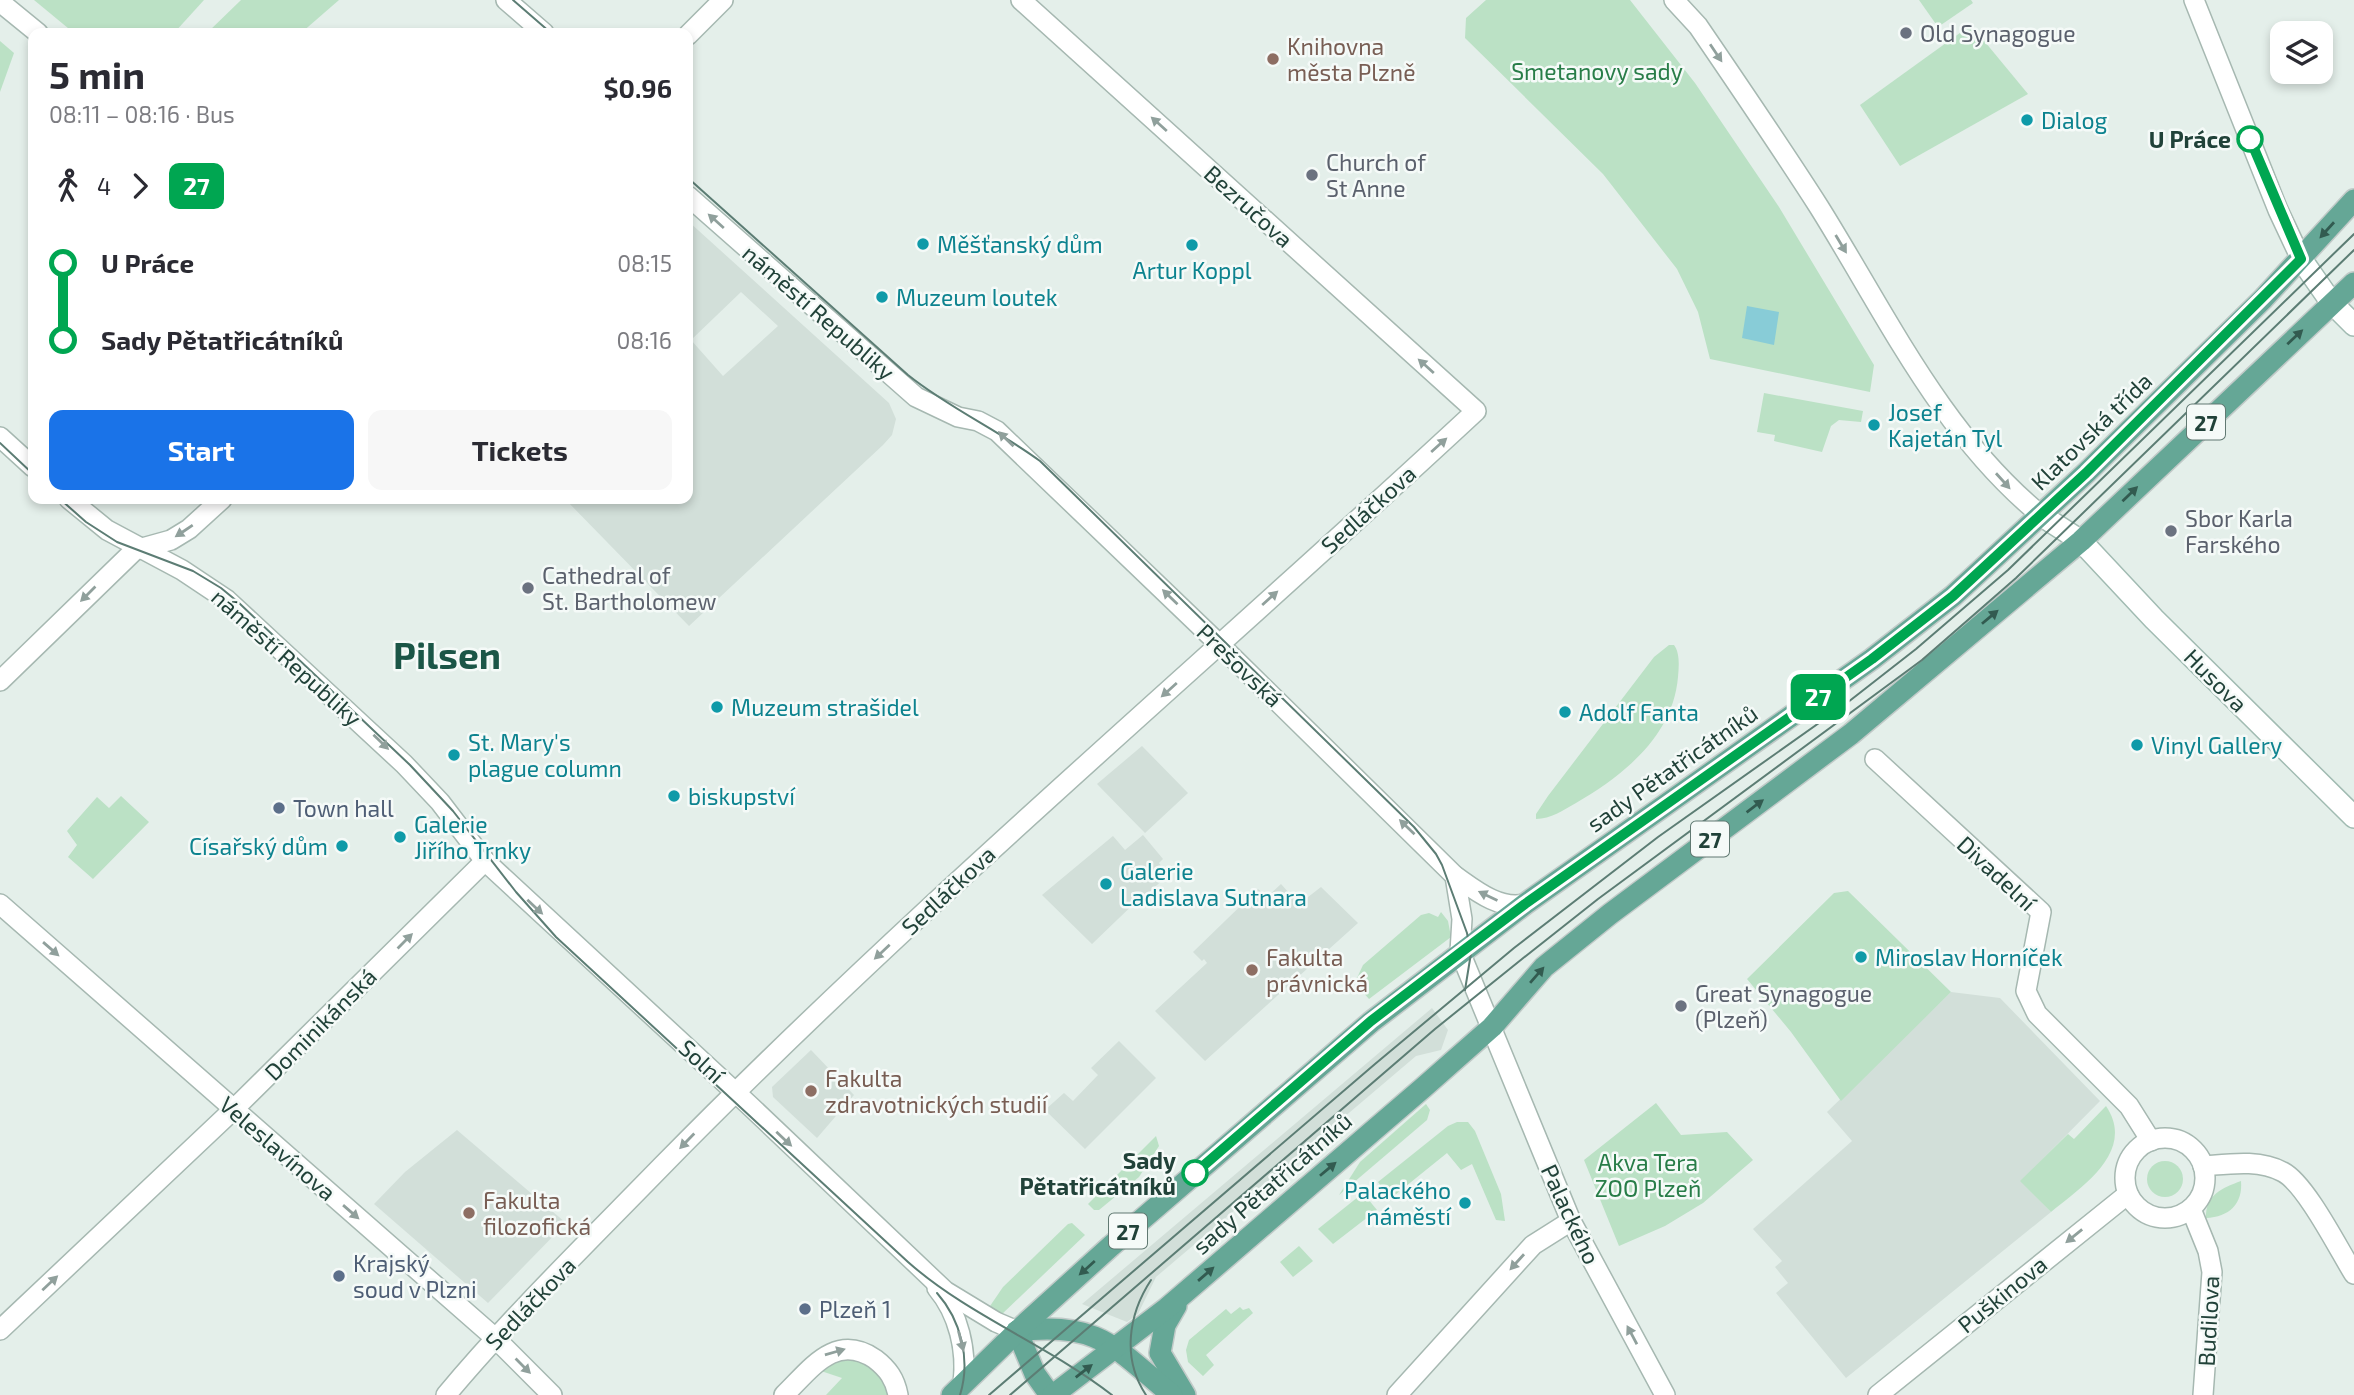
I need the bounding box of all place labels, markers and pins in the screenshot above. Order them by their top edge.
place label: Old Synagogue [1920,19,2075,47]
marker: Old Synagogue [1898,25,1914,41]
place label: Knihovna města Plzně [1287,32,1416,86]
marker: Knihovna města Plzně [1265,51,1281,67]
place label: Dialog [2041,106,2107,134]
marker: Dialog [2019,112,2035,128]
place label: U Práce [2149,125,2231,153]
marker: U Práce [2237,126,2263,152]
place label: Church of St Anne [1326,148,1427,202]
marker: Church of St Anne [1304,167,1320,183]
place label: Měšťanský dům [937,230,1103,258]
marker: Měšťanský dům [915,236,931,252]
marker: Artur Koppl [1184,237,1200,253]
place label: Artur Koppl [1132,256,1252,284]
place label: Muzeum loutek [896,283,1058,311]
marker: Muzeum loutek [874,289,890,305]
place label: Josef Kajetán Tyl [1888,398,2003,452]
marker: Josef Kajetán Tyl [1866,417,1882,433]
place label: Sbor Karla Farského [2185,504,2293,558]
marker: Sbor Karla Farského [2163,523,2179,539]
place label: Cathedral of St. Bartholomew [542,561,717,615]
marker: Cathedral of St. Bartholomew [520,580,536,596]
place label: Muzeum strašidel [731,693,919,721]
place label: Adolf Fanta [1579,698,1699,726]
marker: Muzeum strašidel [709,699,725,715]
marker: Adolf Fanta [1557,704,1573,720]
place label: St. Mary's plague column [468,728,622,782]
place label: Vinyl Gallery [2151,731,2282,759]
marker: Vinyl Gallery [2129,737,2145,753]
marker: St. Mary's plague column [446,747,462,763]
place label: biskupství [688,782,796,810]
marker: biskupství [666,788,682,804]
place label: Town hall [293,794,394,822]
marker: Town hall [271,800,287,816]
place label: Galerie Jiřího Trnky [414,810,531,864]
marker: Galerie Jiřího Trnky [392,829,408,845]
place label: Císařský dům [189,832,328,860]
marker: Císařský dům [334,838,350,854]
place label: Galerie Ladislava Sutnara [1120,857,1307,911]
marker: Galerie Ladislava Sutnara [1098,876,1114,892]
place label: Fakulta právnická [1266,943,1368,997]
place label: Miroslav Horníček [1875,943,2063,971]
marker: Miroslav Horníček [1853,949,1869,965]
marker: Fakulta právnická [1244,962,1260,978]
place label: Great Synagogue (Plzeň) [1695,979,1872,1033]
marker: Great Synagogue (Plzeň) [1673,998,1689,1014]
place label: Fakulta zdravotnických studií [825,1064,1049,1118]
marker: Fakulta zdravotnických studií [803,1083,819,1099]
place label: Sady Pětatřicátníků [1019,1146,1176,1200]
marker: Sady Pětatřicátníků [1182,1160,1208,1186]
place label: Palackého náměstí [1344,1176,1452,1230]
place label: Fakulta filozofická [483,1186,591,1240]
marker: Palackého náměstí [1457,1195,1473,1211]
marker: Fakulta filozofická [461,1205,477,1221]
place label: Krajský soud v Plzni [353,1249,477,1303]
marker: Krajský soud v Plzni [331,1268,347,1284]
place label: Plzeň 1 [819,1295,891,1323]
marker: Plzeň 1 [797,1301,813,1317]

